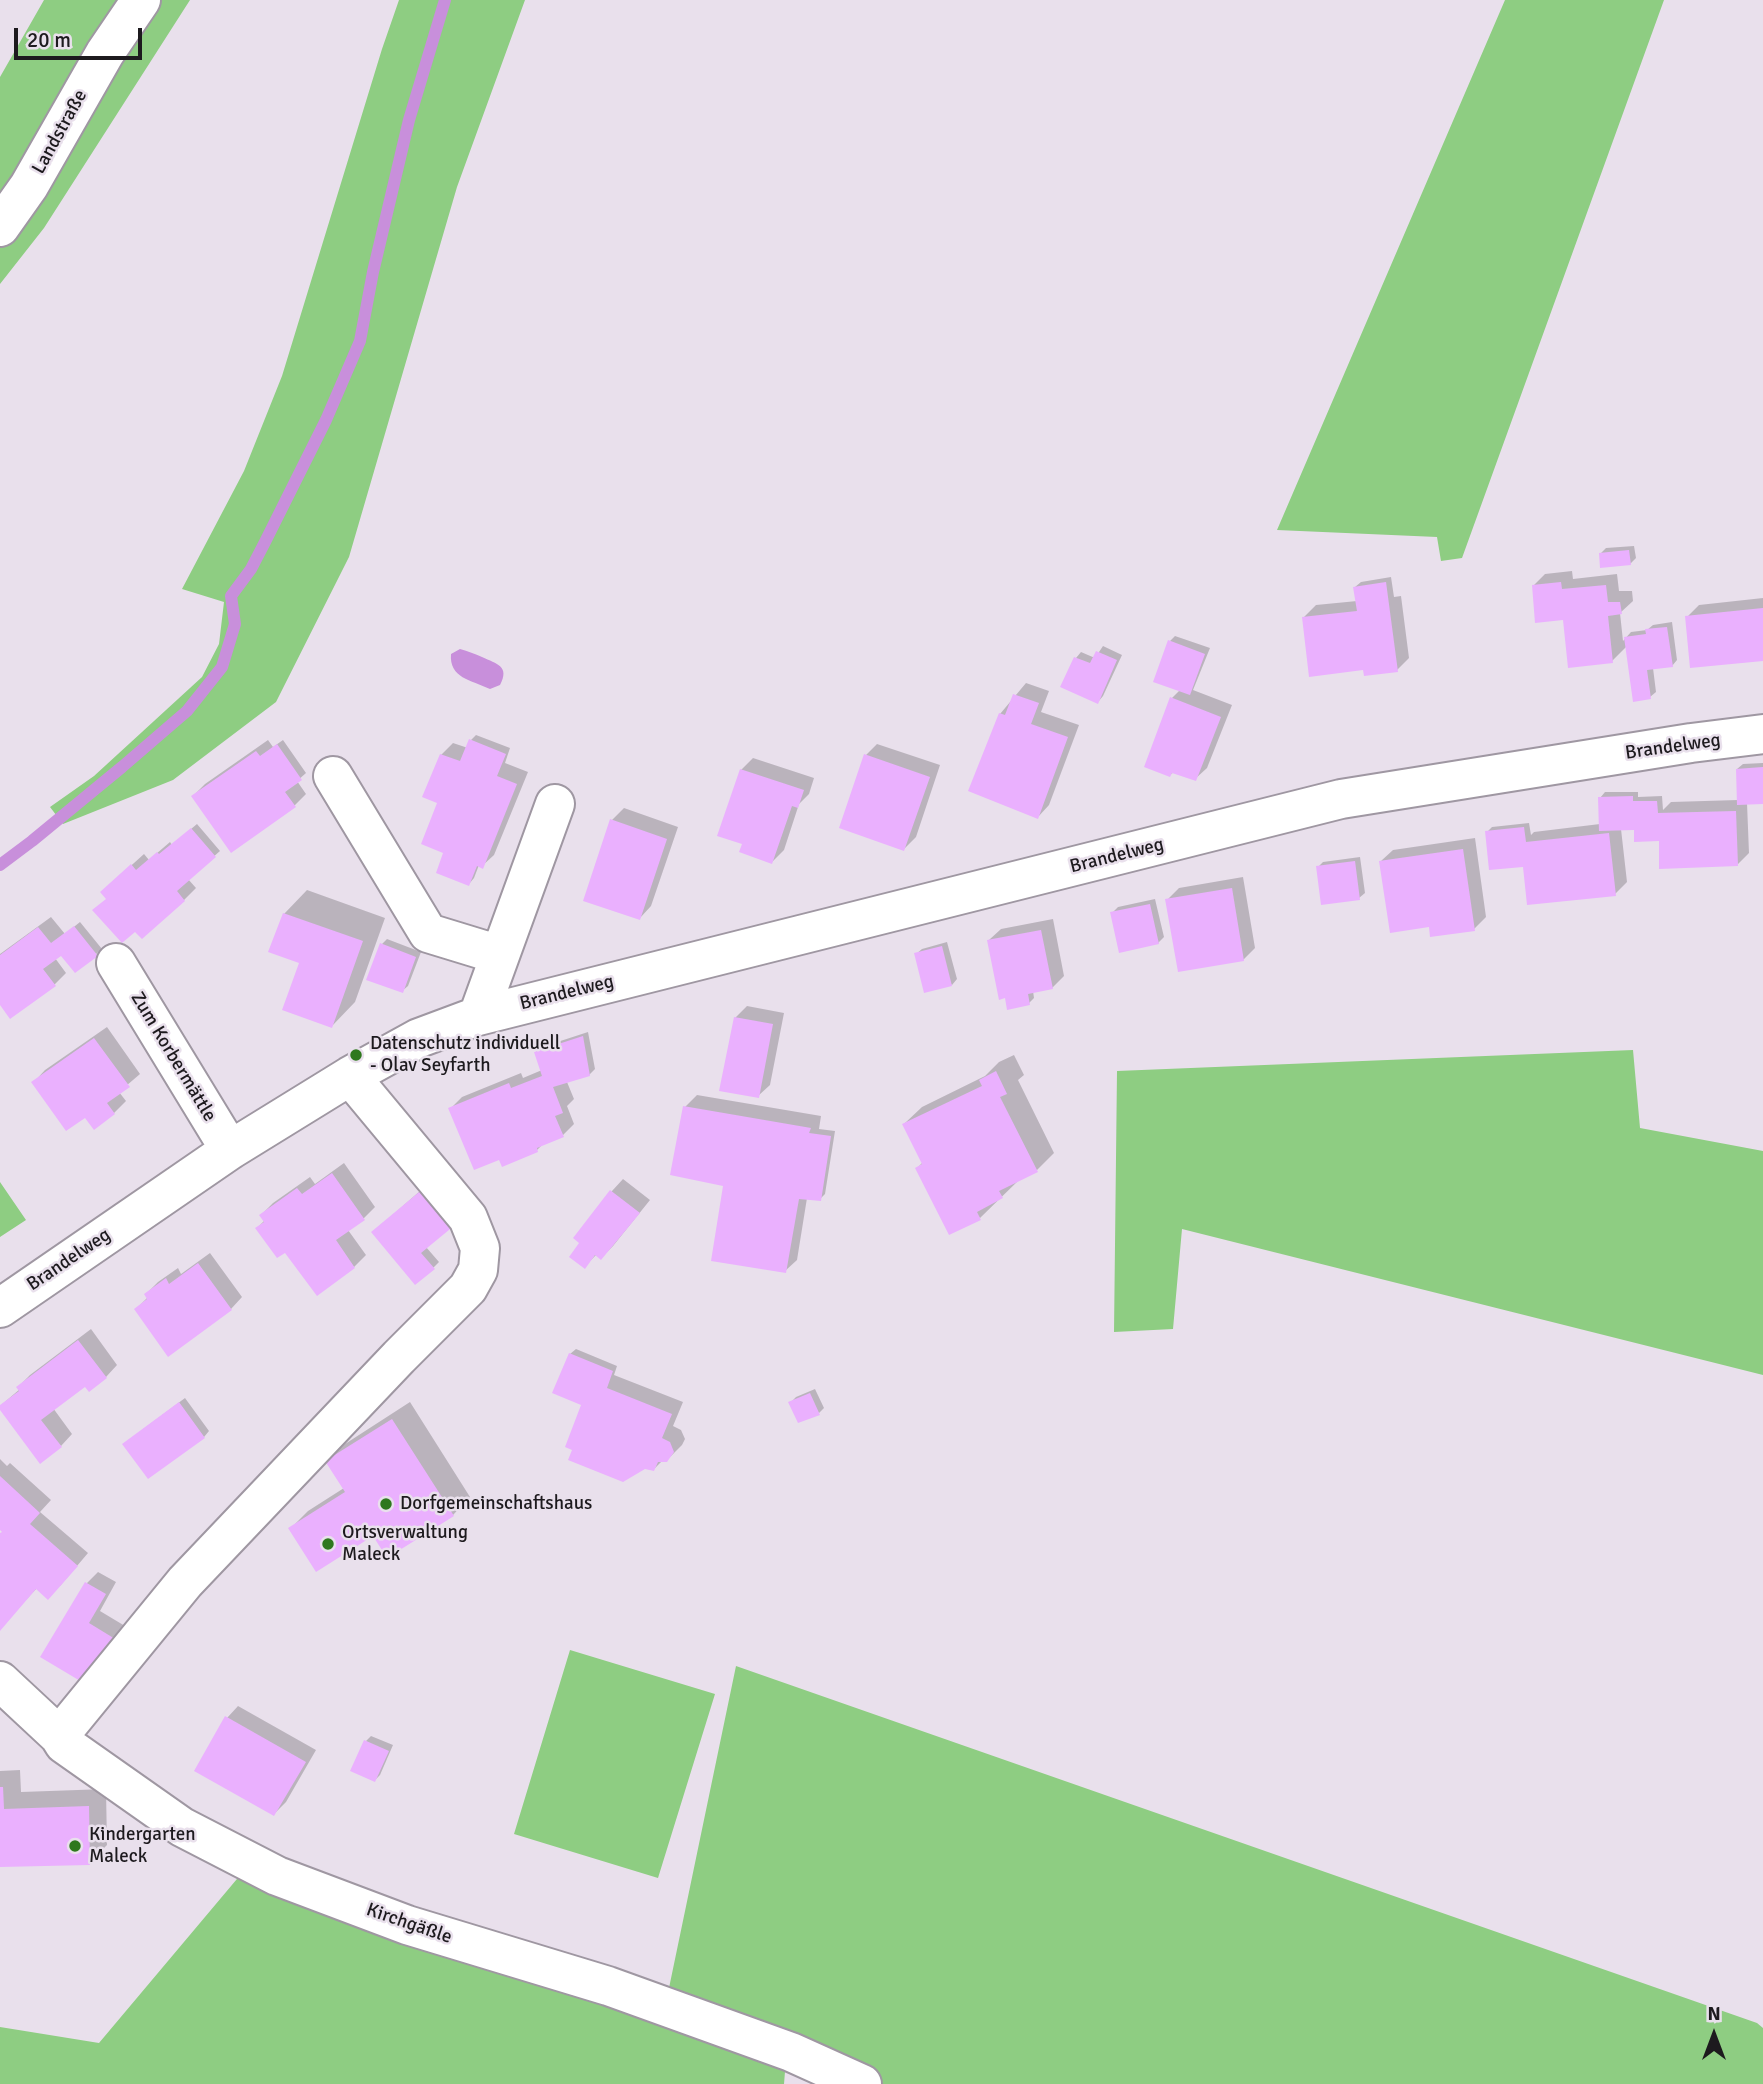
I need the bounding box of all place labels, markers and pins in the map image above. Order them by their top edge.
place label: Datenschutz individuell - Olav Seyfarth [370,1033,560,1077]
marker: Datenschutz individuell - Olav Seyfarth [348,1047,364,1063]
place label: Dorfgemeinschaftshaus [400,1493,592,1515]
marker: Dorfgemeinschaftshaus [378,1496,394,1512]
place label: Ortsverwaltung Maleck [342,1522,468,1566]
marker: Ortsverwaltung Maleck [320,1536,336,1552]
place label: Kindergarten Maleck [89,1824,196,1868]
marker: Kindergarten Maleck [67,1838,83,1854]

